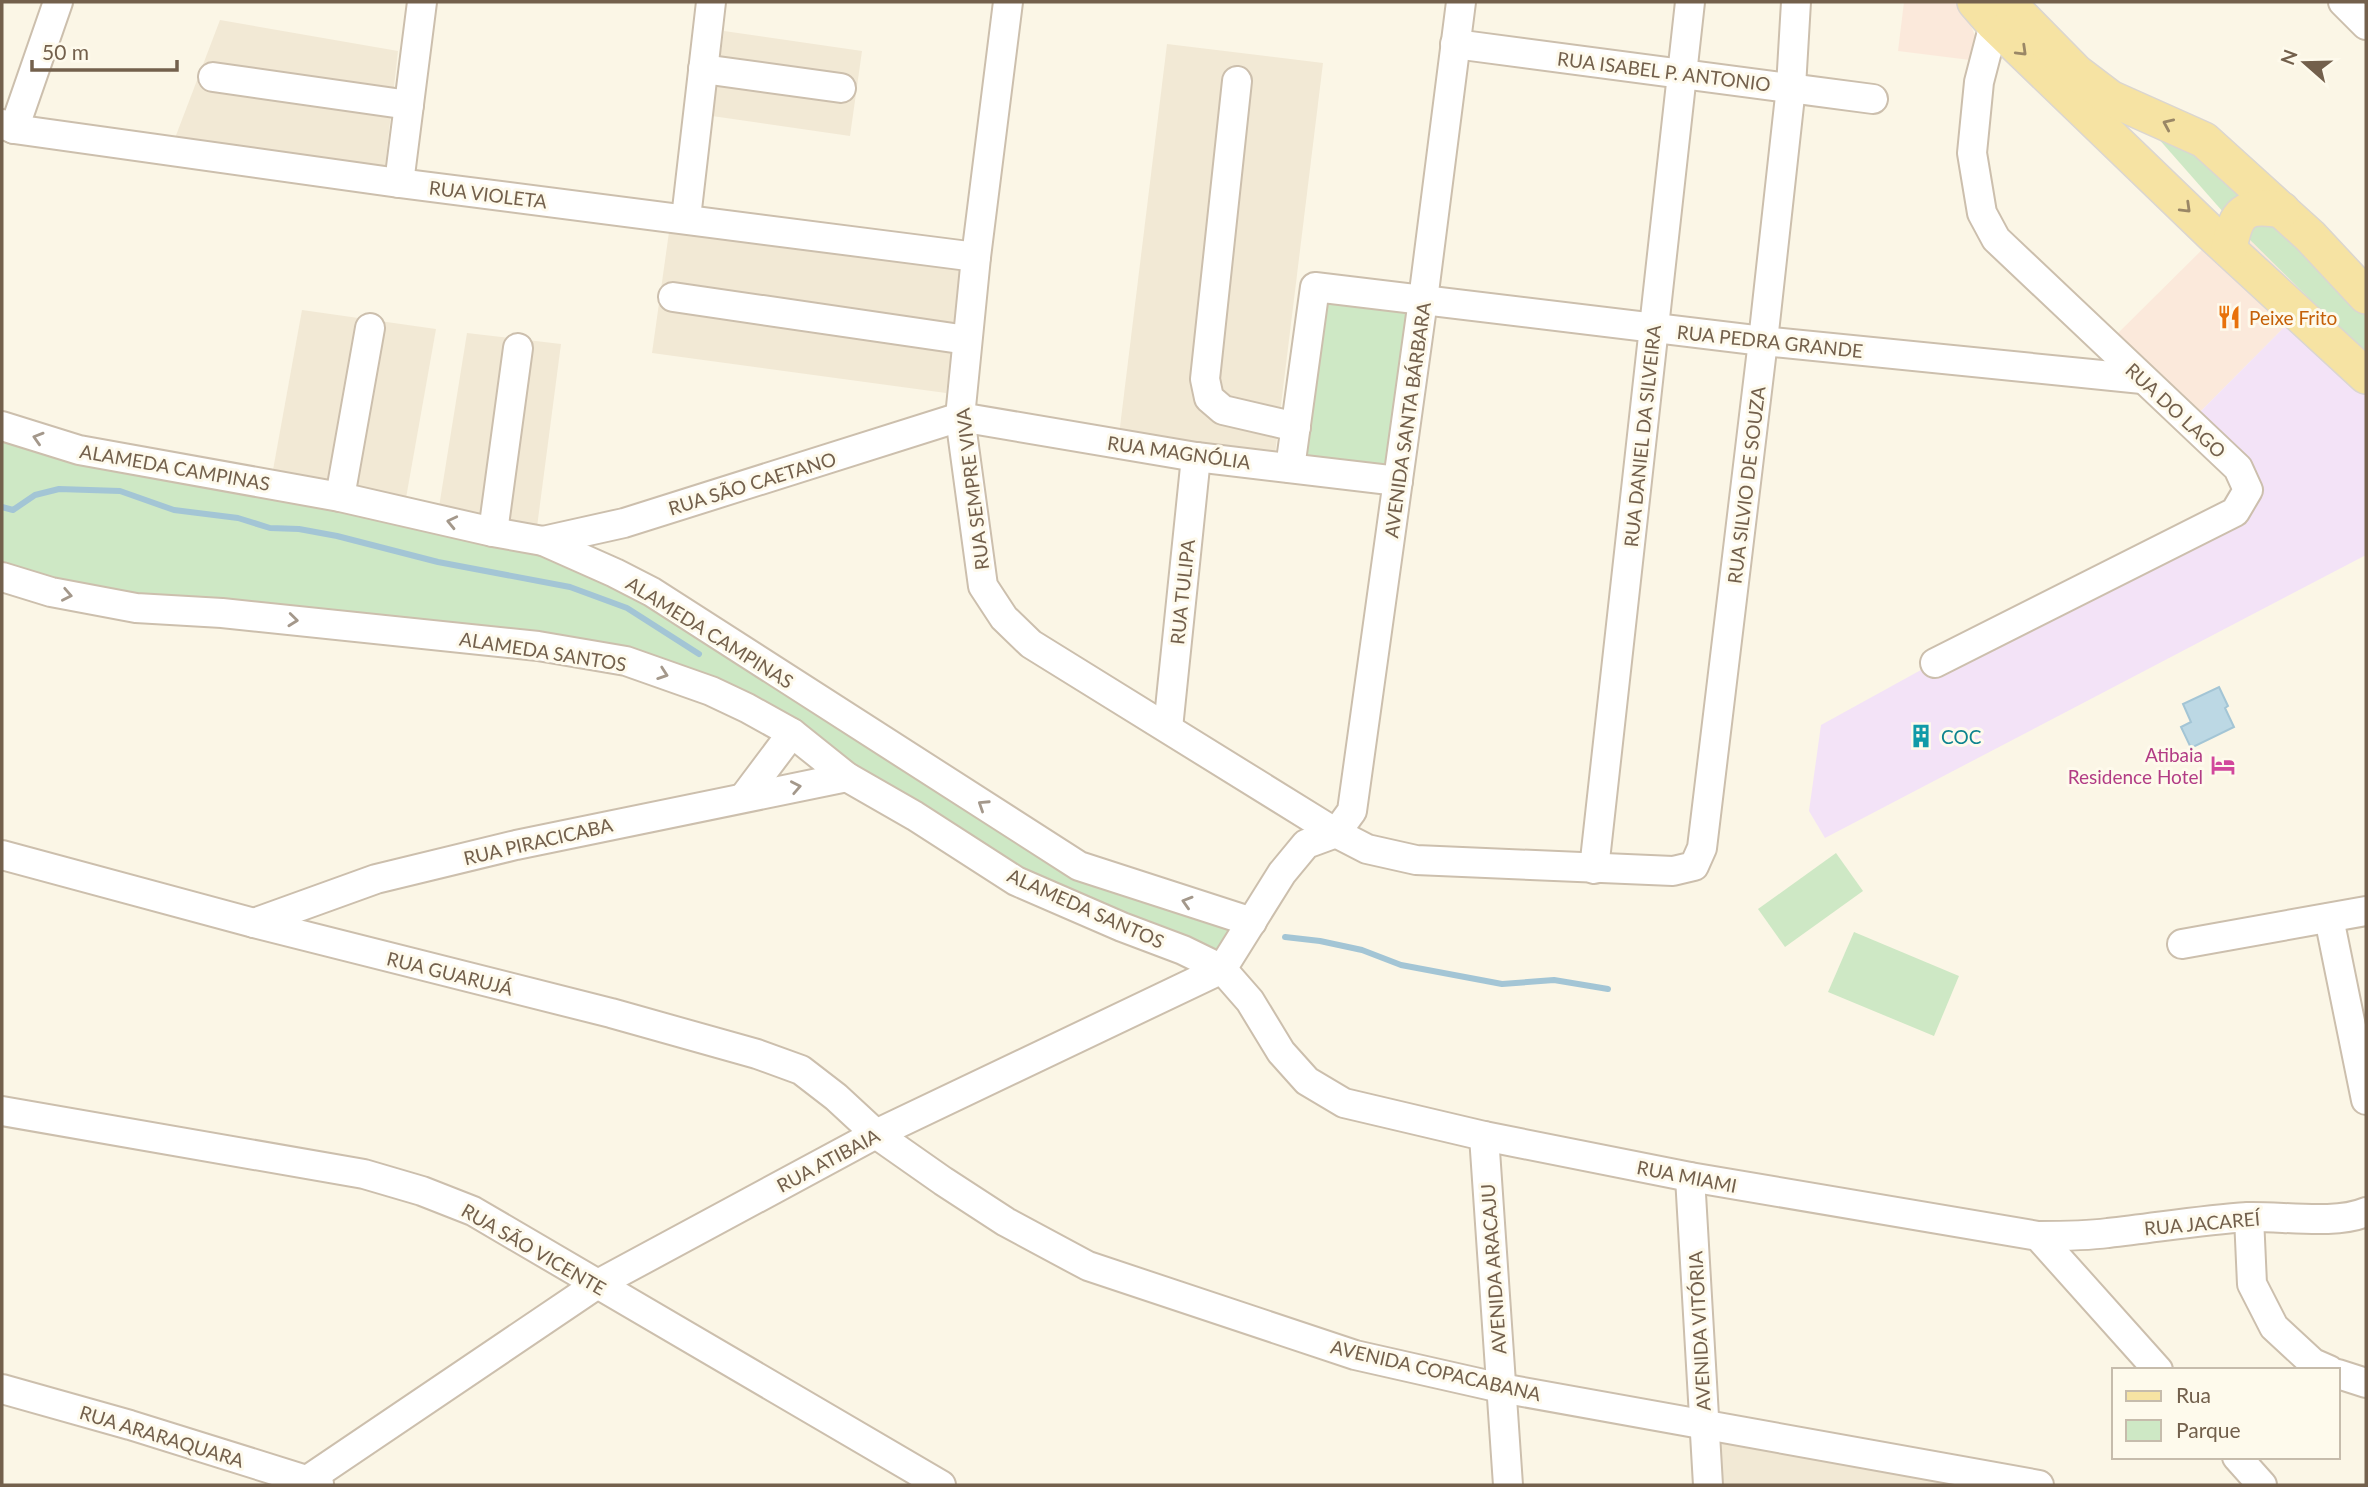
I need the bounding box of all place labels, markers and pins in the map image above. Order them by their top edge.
restaurant icon: Peixe Frito [2215,303,2243,331]
place label: Peixe Frito [2249,306,2337,329]
building icon: COC [1907,722,1935,750]
place label: COC [1941,725,1982,748]
place label: Atibaia Residence Hotel [2068,743,2203,788]
hotel icon: Atibaia Residence Hotel [2209,751,2237,779]

